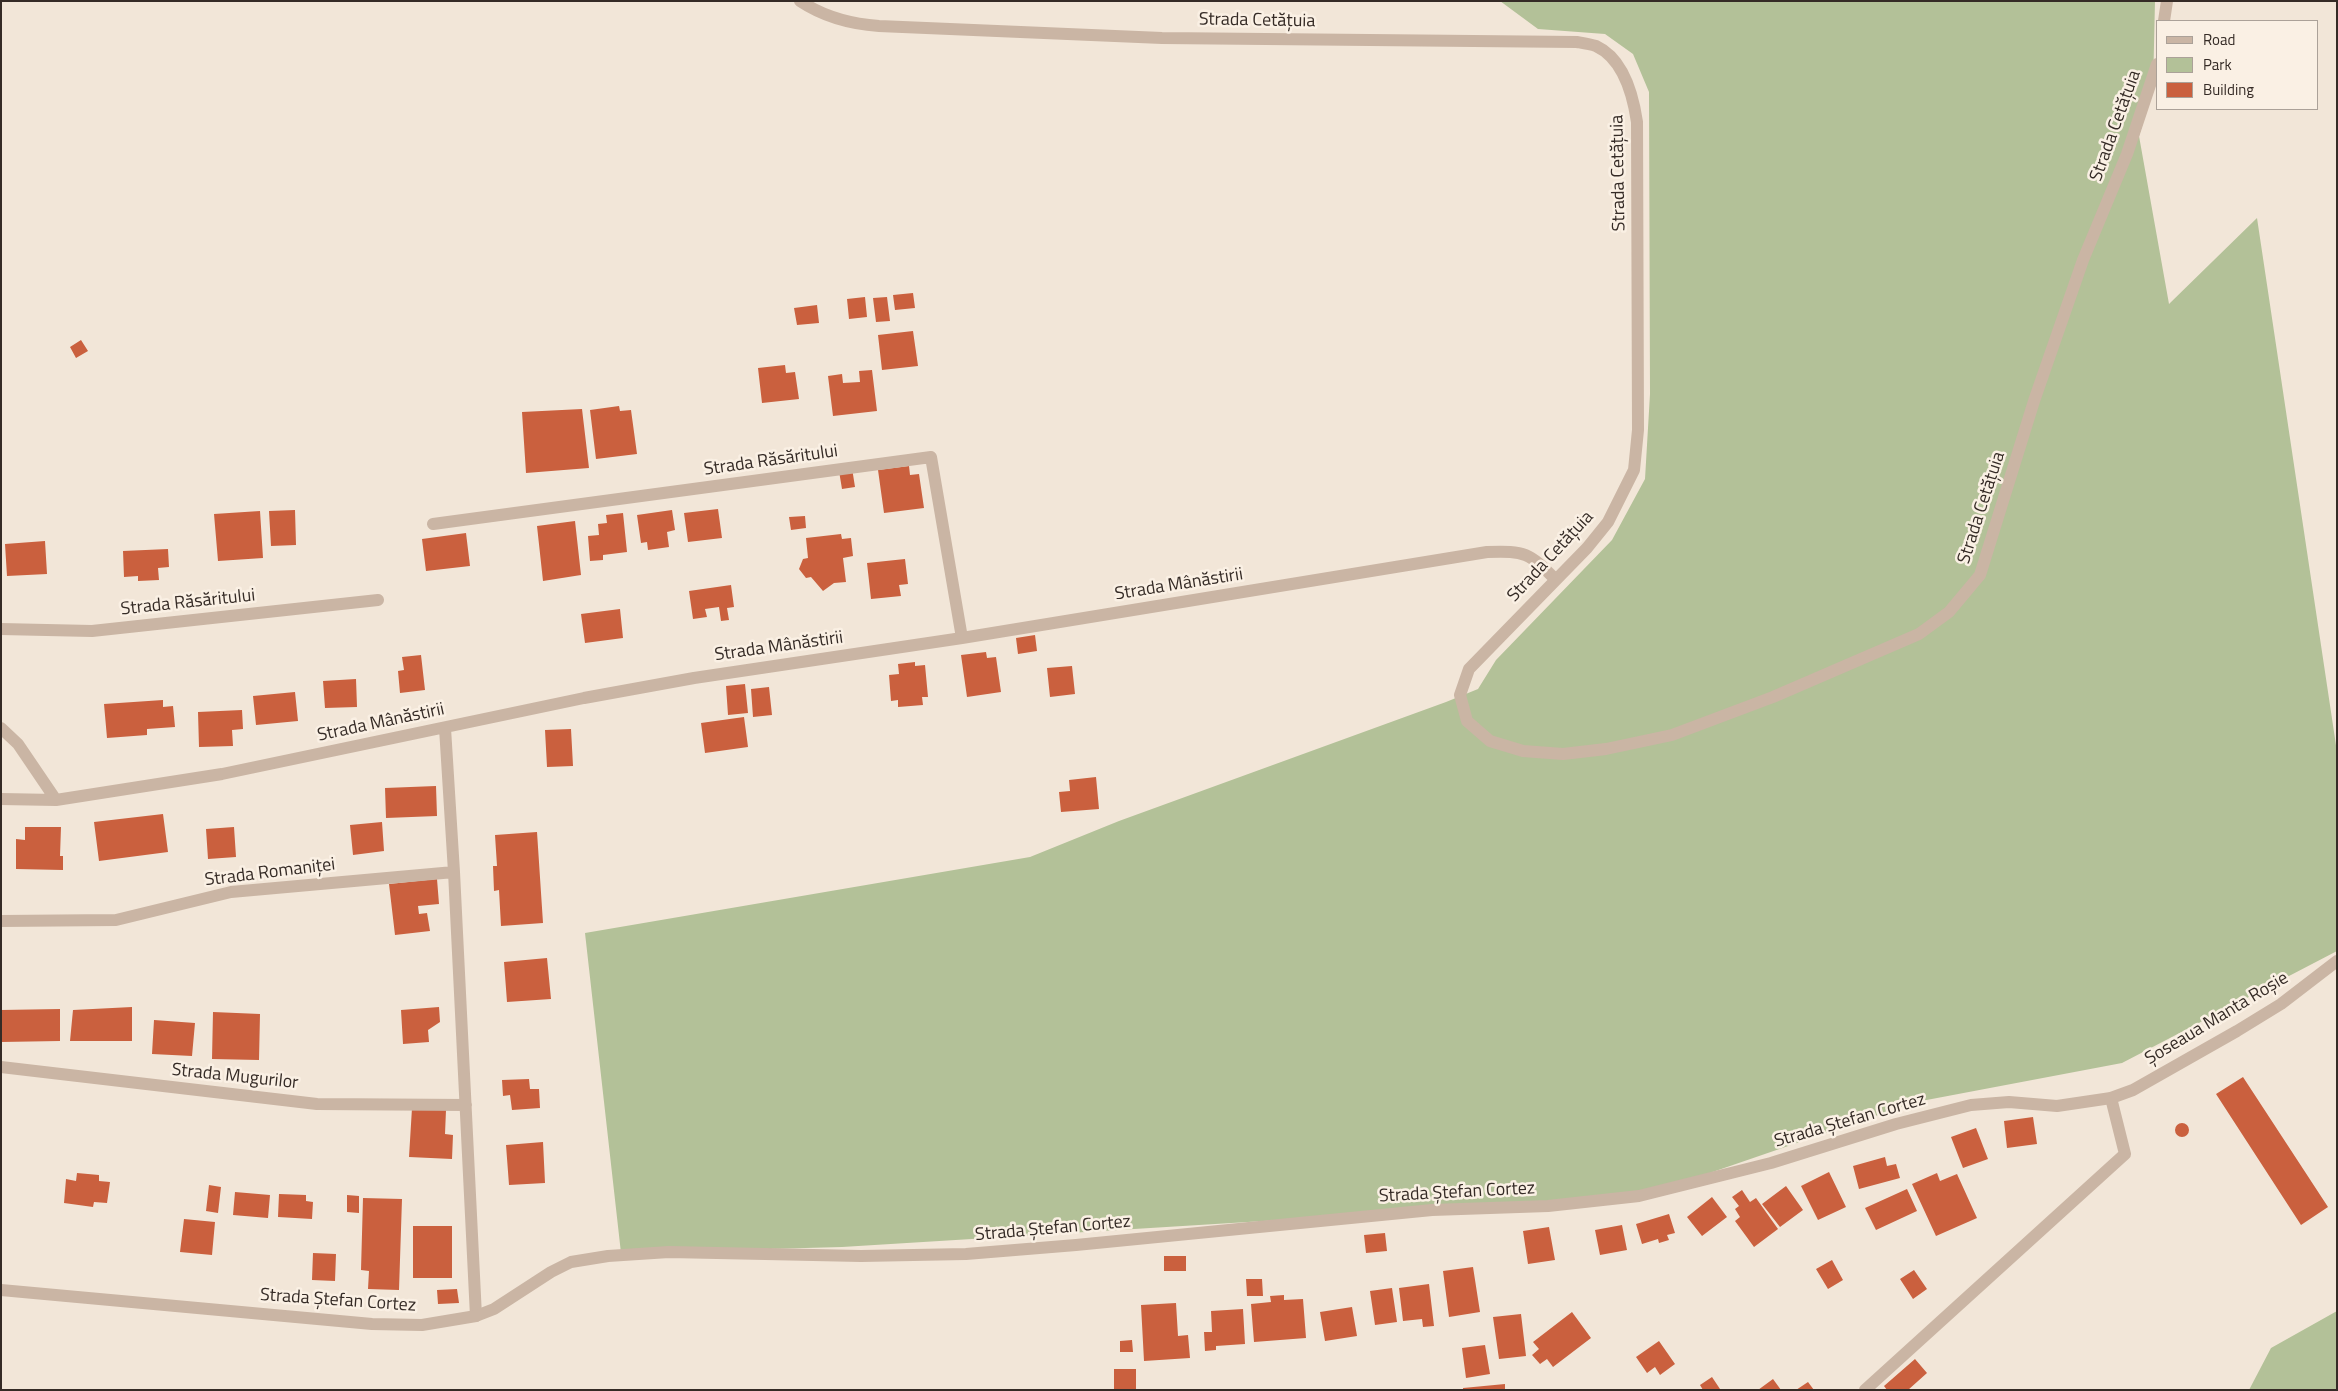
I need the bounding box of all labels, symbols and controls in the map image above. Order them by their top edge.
street label: Strada Cetățuia [1199,9,1315,33]
legend [2156,20,2318,110]
text: Road [2203,28,2235,51]
text: Park [2203,53,2232,76]
street label: Strada Cetățuia [2086,68,2146,184]
text: Building [2203,78,2254,101]
street label: Strada Cetățuia [1607,115,1631,231]
street label: Strada Răsăritului [703,441,839,481]
street label: Strada Cetățuia [1954,449,2010,567]
street label: Strada Cetățuia [1503,507,1599,607]
street label: Strada Mânăstirii [1113,564,1245,606]
street label: Strada Răsăritului [120,585,256,621]
street label: Strada Mânăstirii [713,627,845,667]
street label: Strada Mânăstirii [316,699,446,747]
street label: Strada Romaniței [204,854,336,892]
street label: Șoseaua Manta Roșie [2142,968,2292,1070]
street label: Strada Mugurilor [171,1060,299,1094]
street label: Strada Ștefan Cortez [1772,1089,1928,1153]
street label: Strada Ștefan Cortez [1378,1178,1536,1208]
street label: Strada Ștefan Cortez [974,1211,1132,1247]
street label: Strada Ștefan Cortez [259,1285,417,1317]

